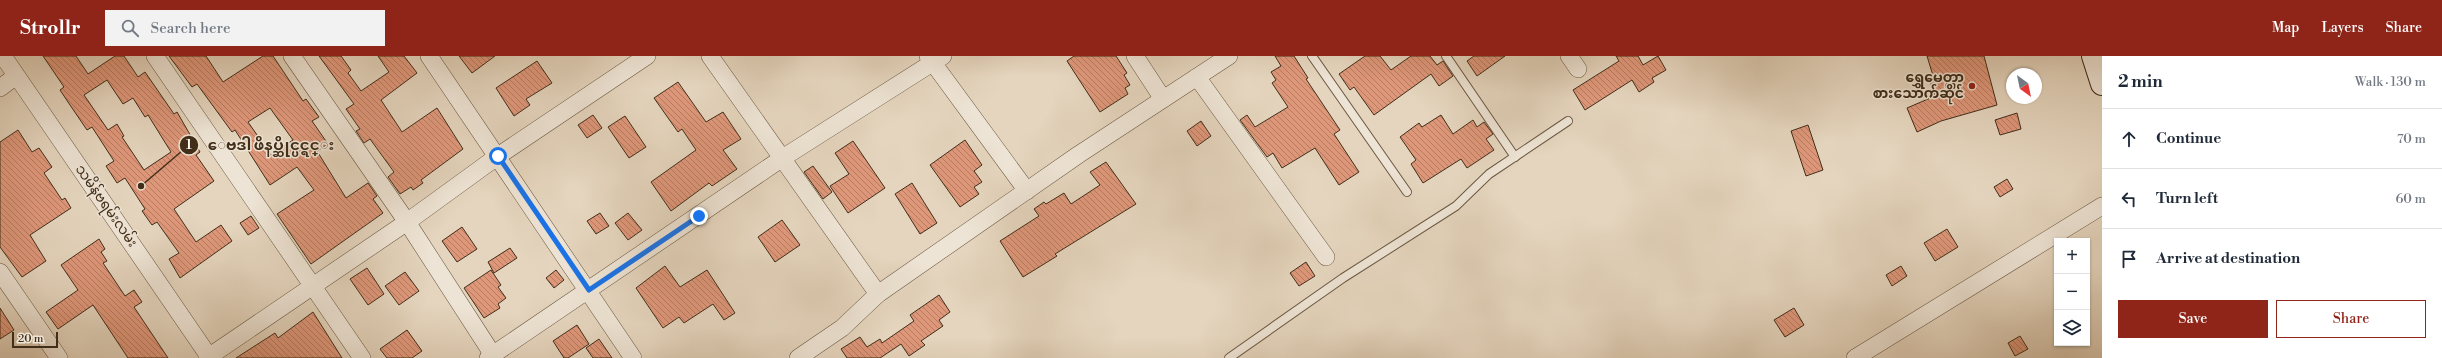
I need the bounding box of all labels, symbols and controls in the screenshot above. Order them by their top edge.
search box [105,10,385,46]
text: Strollr [20,16,81,40]
icon: search [119,17,141,39]
text: Search here [151,19,231,38]
text: Map [2272,19,2299,37]
text: Layers [2321,19,2364,37]
text: Share [2386,19,2422,37]
north arrow [2006,68,2042,104]
place label: ရွှေမေတ္တာ စားသောက်ဆိုင် [1873,69,1964,105]
text: 2 min [2118,71,2163,93]
text: Walk · 130 m [2355,74,2426,90]
marker: ရွှေမေတ္တာ စားသောက်ဆိုင် [1967,81,1977,91]
icon: ahead [2118,128,2140,150]
text: Continue [2156,129,2221,148]
text: 70 m [2397,131,2426,147]
callout: ေဗဒါ ဖိနပ္ဆိုင္ပင္ရင္း [179,132,342,159]
text: ေဗဒါ ဖိနပ္ဆိုင္ပင္ရင္း [208,135,334,157]
text: 1 [186,138,192,153]
route start [489,147,507,165]
street label: သမိန်ဗရမ်းလမ်း [69,160,143,252]
icon: left [2118,188,2140,210]
text: Turn left [2156,189,2218,208]
text: 60 m [2395,191,2426,207]
route end [690,207,708,225]
map controls [2054,238,2090,346]
button: + [2054,238,2090,274]
icon: arrive [2118,248,2140,270]
text: Arrive at destination [2156,249,2300,268]
button: − [2054,274,2090,310]
button: Save [2118,300,2268,338]
button: Share [2276,300,2426,338]
button: layers [2054,310,2090,346]
scale bar [12,330,58,349]
text: 20 m [18,332,43,346]

